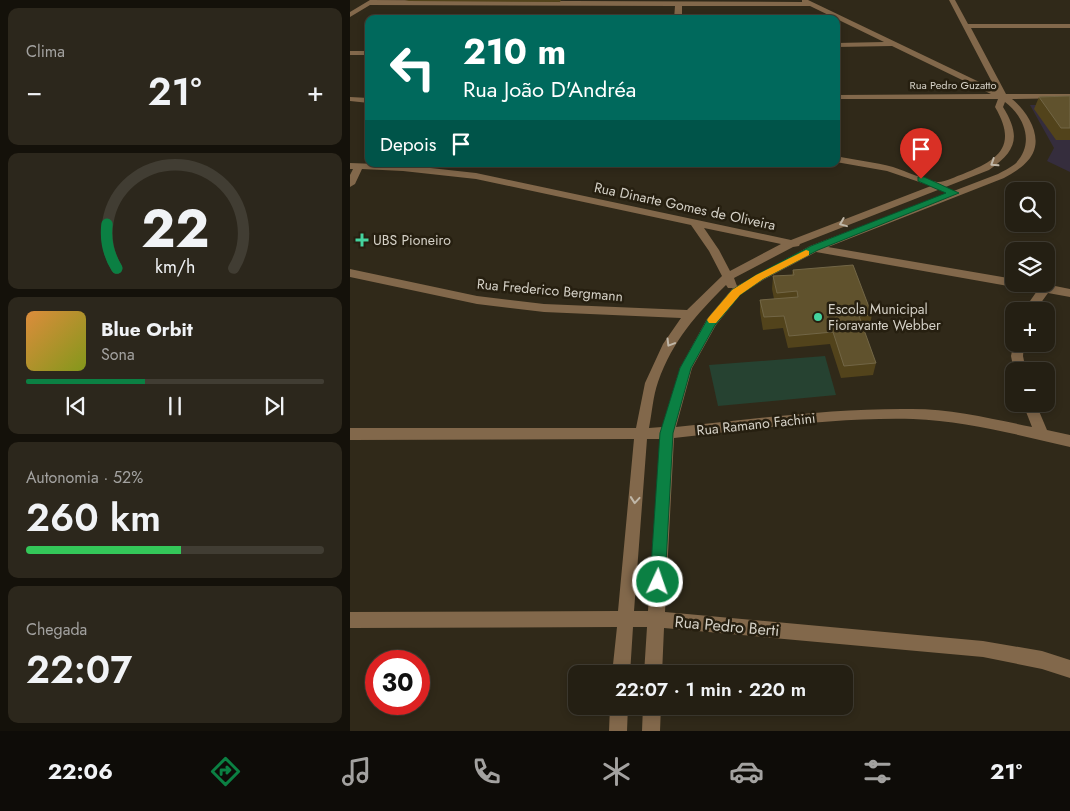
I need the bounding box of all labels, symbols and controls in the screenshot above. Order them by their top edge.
text: 210 m [463,27,566,77]
icon: left [380,35,445,100]
text: Clima [26,40,65,63]
text: 21° [148,64,201,119]
text: − [26,71,43,112]
text: + [307,71,324,112]
text: Rua João D'Andréa [463,73,636,105]
street label: Rua Pedro Guzatto [909,77,997,93]
pin [900,128,942,179]
icon: arrive [447,130,475,158]
text: Depois [380,131,437,158]
icon: arrive [907,135,935,163]
one-way arrow [990,157,999,167]
street label: Rua Dinarte Gomes de Oliveira [592,177,778,235]
map controls [1005,182,1055,412]
button: search [1005,182,1055,232]
text: 22 [141,191,209,267]
one-way arrow [839,217,847,227]
place label: UBS Pioneiro [373,230,451,250]
marker: UBS Pioneiro [355,233,369,247]
button: layers [1005,242,1055,292]
text: km/h [155,254,195,280]
street label: Rua Frederico Bergmann [476,274,624,306]
place label: Escola Municipal Fioravante Webber [828,299,941,335]
button: + [1005,302,1055,352]
marker: Escola Municipal Fioravante Webber [812,311,824,323]
text: Blue Orbit [101,316,193,343]
one-way arrow [667,338,677,347]
text: Sona [101,343,135,366]
button: − [1005,362,1055,412]
icon: previous [62,392,90,420]
icon: pause [161,392,189,420]
icon: next [260,392,288,420]
street label: Rua Ramano Fachini [696,408,816,440]
text: Autonomia · 52% [26,466,143,489]
text: 260 km [26,490,161,545]
one-way arrow [630,496,641,504]
position arrow [631,555,683,607]
street label: Rua Pedro Berti [674,610,780,642]
text: Chegada [26,618,87,641]
text: 22:07 [26,642,132,697]
speed limit sign: 30 [365,650,430,715]
text: 22:07 · 1 min · 220 m [615,676,806,703]
icon: directions [208,754,243,789]
icon: music [339,754,374,789]
icon: phone [469,754,504,789]
icon: climate [599,754,634,789]
icon: car [729,754,764,789]
icon: filters [860,754,895,789]
text: 22:06 [48,755,113,787]
text: 21° [990,755,1022,787]

